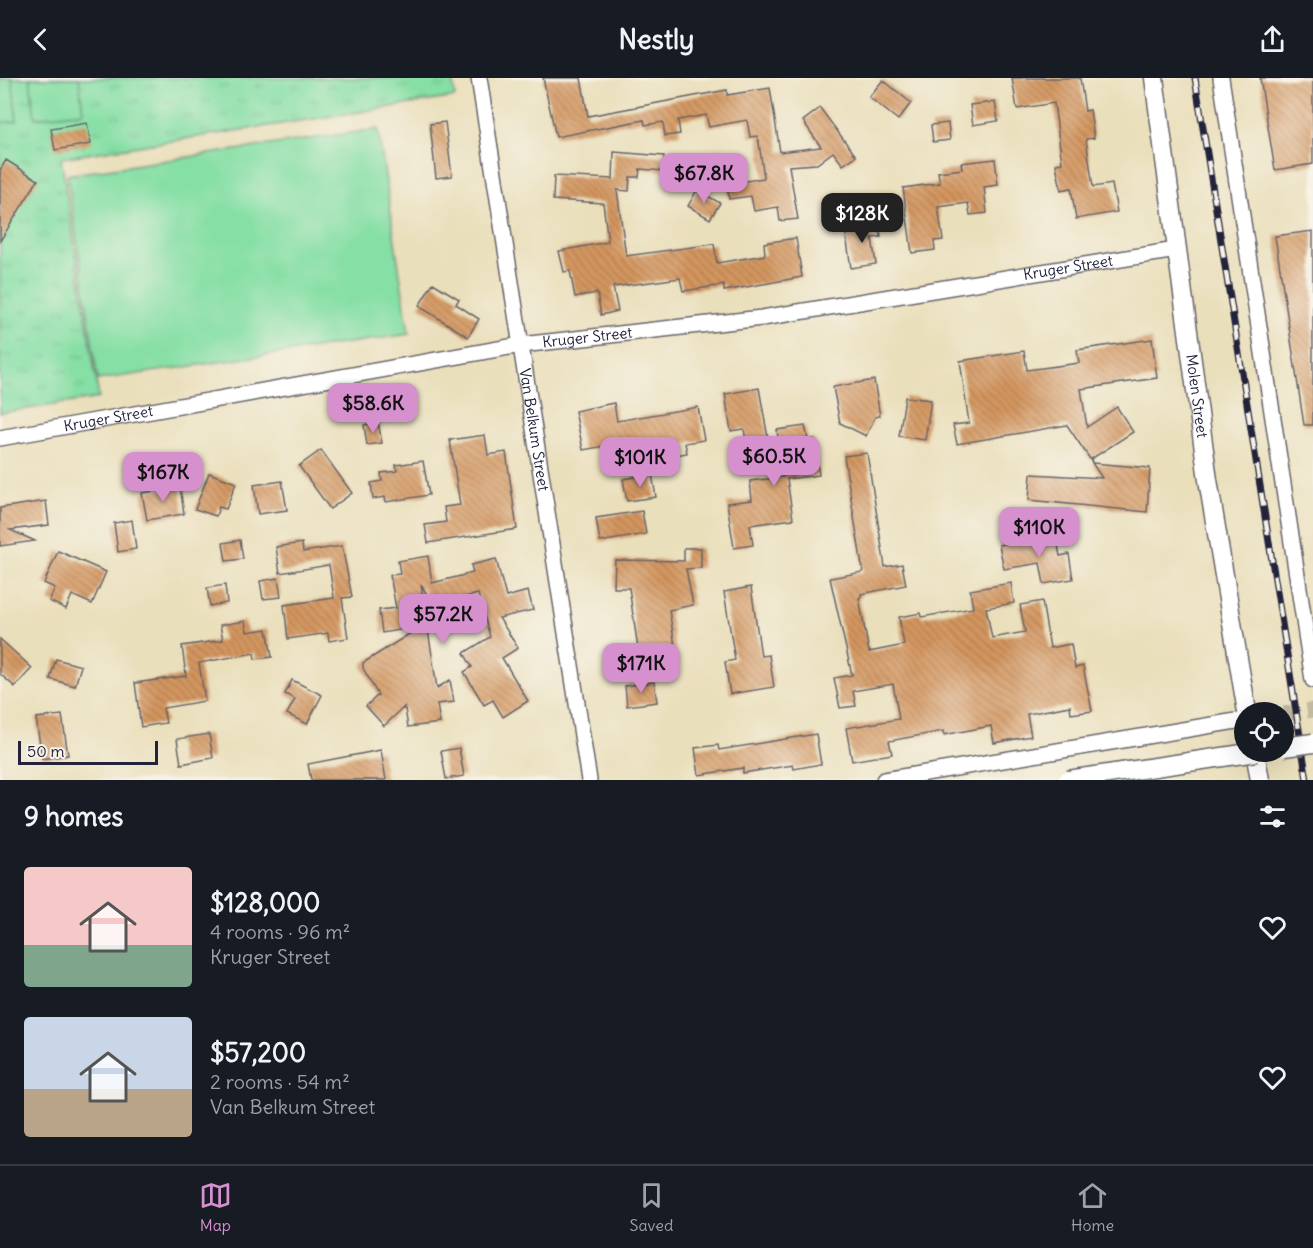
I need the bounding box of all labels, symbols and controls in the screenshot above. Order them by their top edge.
text: Nestly [619,22,694,56]
icon: back [24,23,57,56]
icon: share [1256,23,1289,56]
pin: $67.8K [655,153,753,204]
text: $67.8K [674,160,734,185]
pin: $128K [820,193,904,244]
text: $128K [835,200,889,225]
street label: Kruger Street [1022,251,1114,284]
street label: Kruger Street [541,323,633,352]
street label: Molen Street [1182,353,1212,439]
street label: Van Belkum Street [516,367,554,492]
pin: $58.6K [324,383,422,434]
text: $58.6K [342,390,404,415]
street label: Kruger Street [62,401,154,435]
pin: $60.5K [725,436,823,487]
pin: $101K [598,437,682,488]
text: $60.5K [742,443,806,468]
text: $101K [614,444,666,469]
pin: $167K [121,452,205,503]
text: $167K [137,459,189,484]
pin: $110K [997,507,1081,558]
text: $110K [1013,514,1065,539]
pin: $57.2K [394,594,492,645]
text: $57.2K [413,601,473,626]
pin: $171K [599,643,683,694]
text: $171K [617,650,665,675]
map controls [1234,702,1294,762]
button: locate [1234,702,1294,762]
scale bar [18,738,158,766]
text: 50 m [27,741,65,761]
text: 9 homes [24,800,123,833]
icon: filters [1256,800,1289,833]
text: $128,000 [210,886,320,919]
icon: home [72,891,144,963]
icon: heart [1256,911,1289,944]
text: 4 rooms · 96 m² [210,919,350,944]
text: Kruger Street [210,944,330,969]
text: $57,200 [210,1036,306,1069]
icon: home [72,1041,144,1113]
icon: heart [1256,1061,1289,1094]
text: 2 rooms · 54 m² [210,1069,350,1094]
text: Van Belkum Street [210,1094,375,1119]
tab: Map [199,1179,232,1235]
tab: Saved [630,1179,673,1235]
tab: Home [1071,1179,1114,1235]

